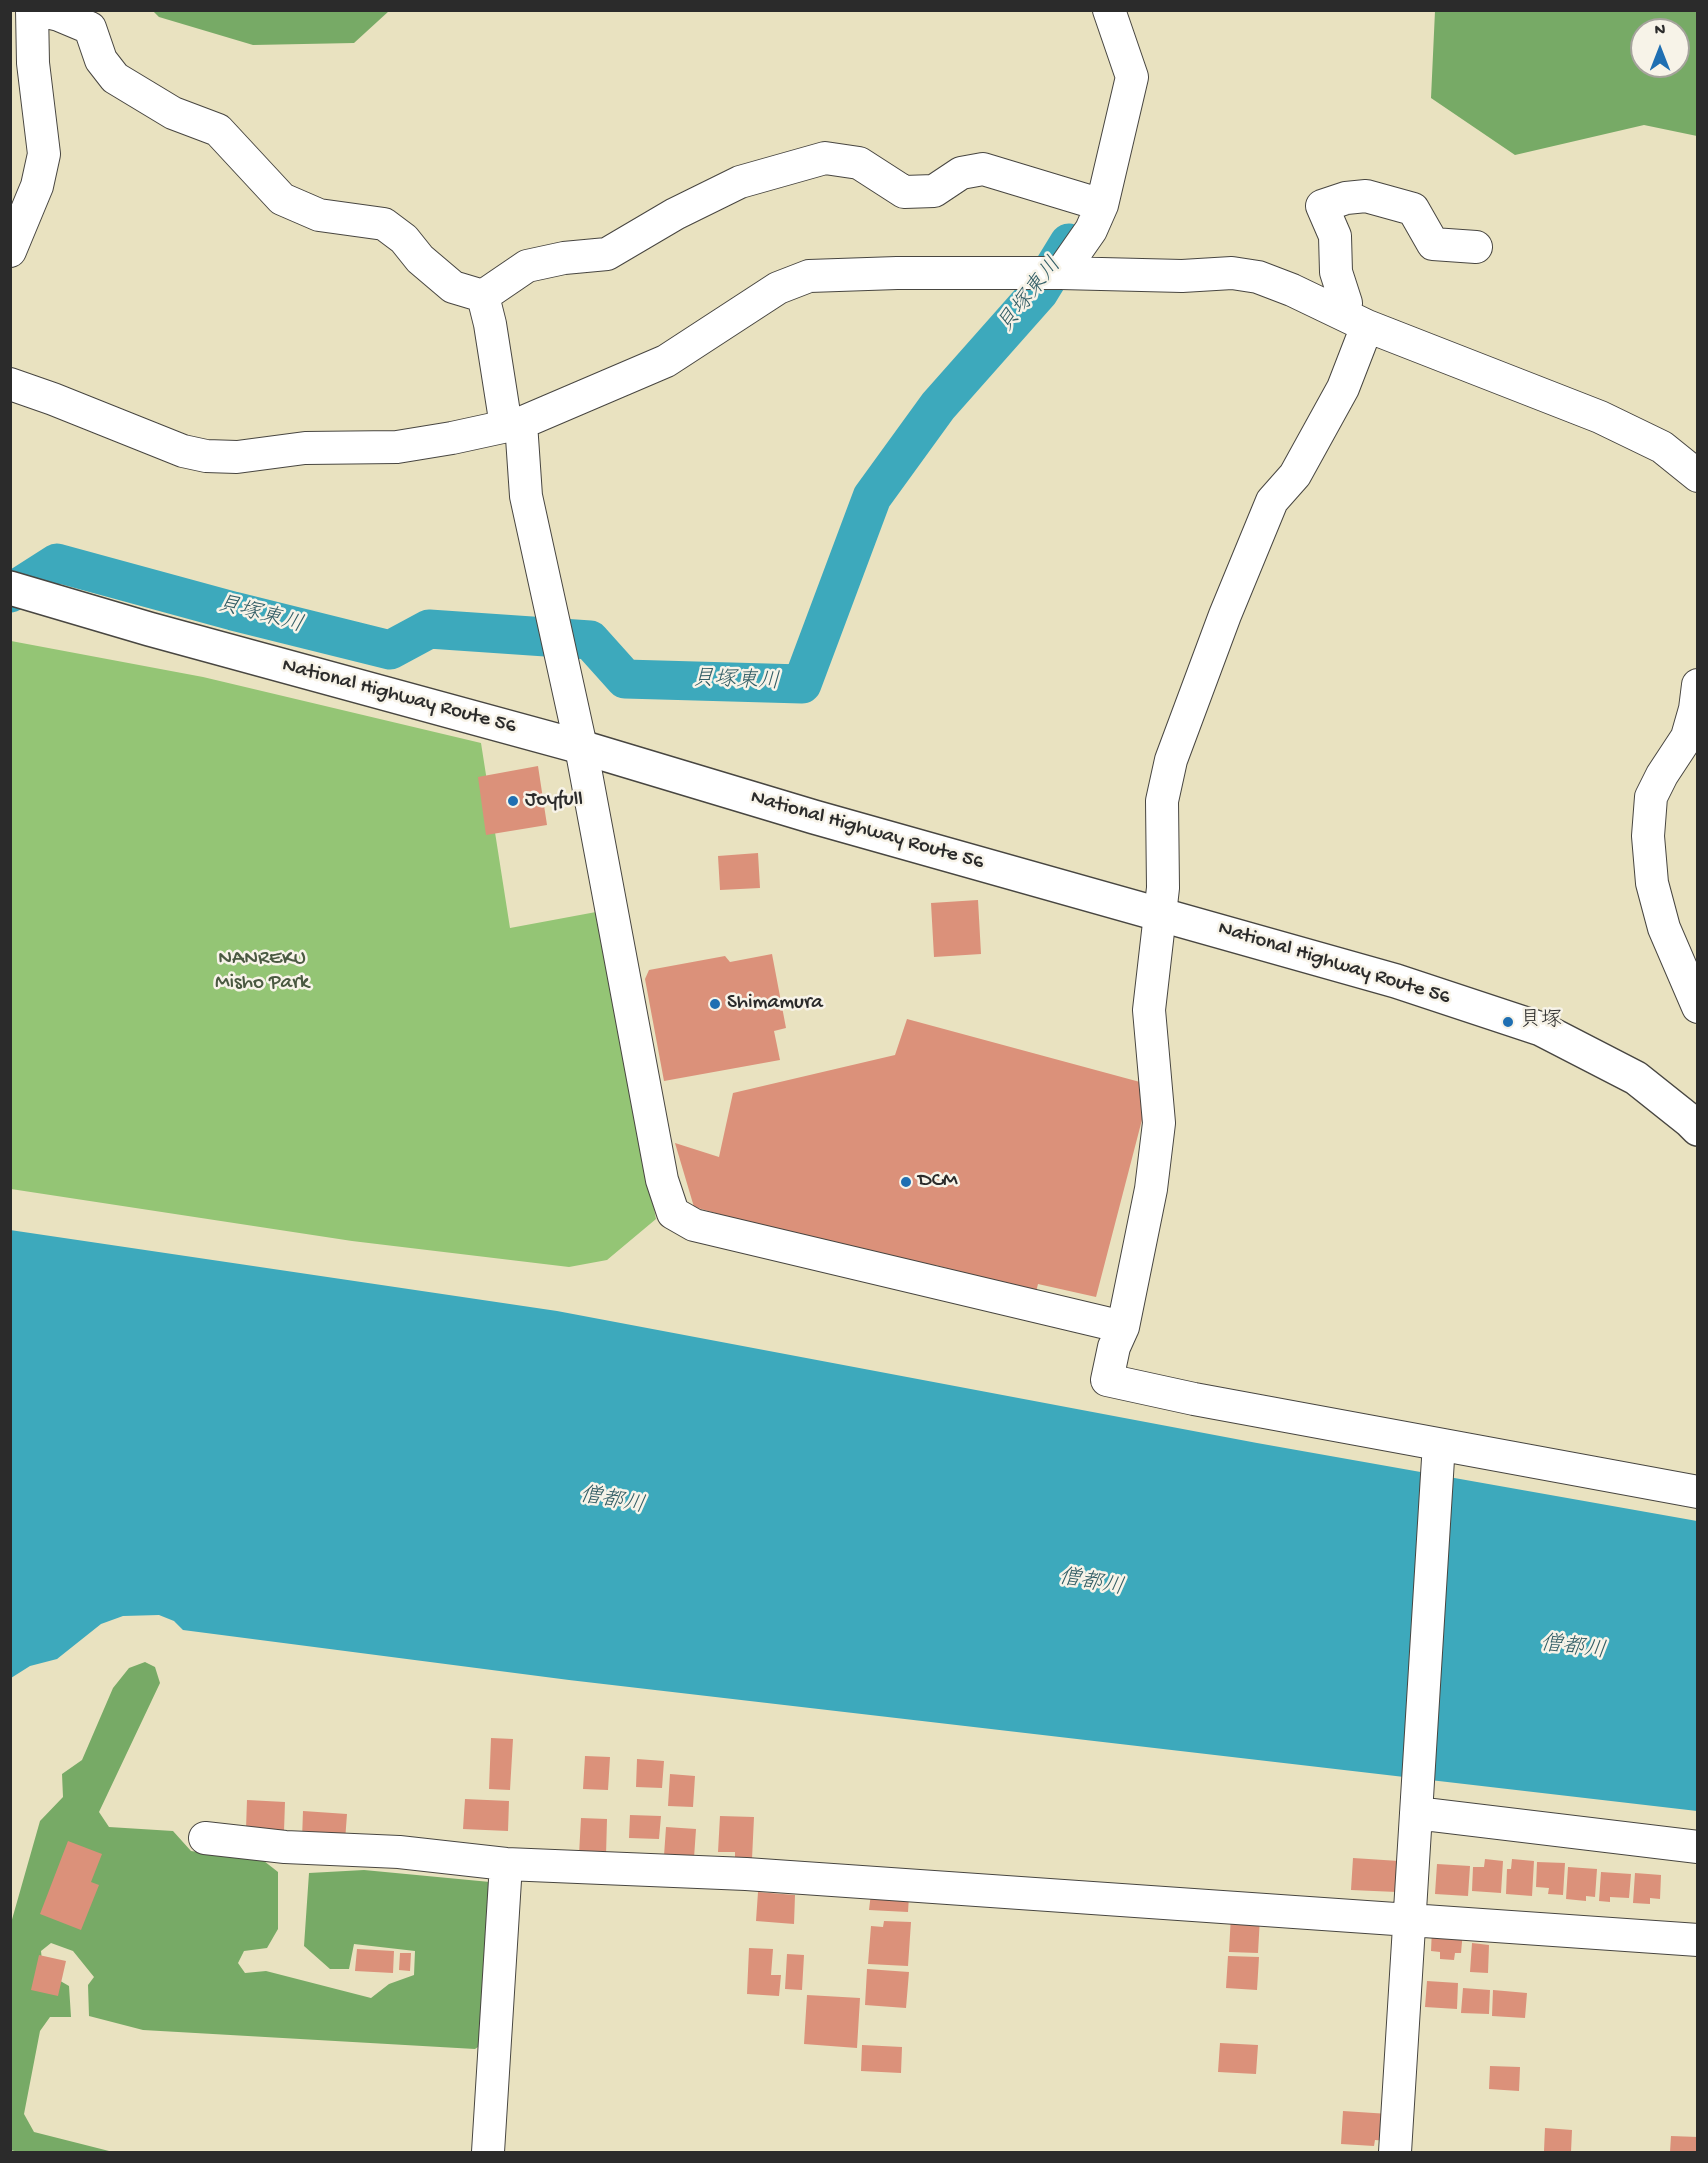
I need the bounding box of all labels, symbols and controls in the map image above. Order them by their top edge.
north arrow [1630,18,1690,78]
text: N [1655,22,1665,41]
water label: 貝塚東川 [994,253,1068,339]
water label: 貝塚東川 [214,592,306,640]
street label: National Highway Route 56 [279,654,519,740]
water label: 貝塚東川 [692,667,780,697]
street label: National Highway Route 56 [747,786,987,876]
place label: Joyfull [525,788,583,814]
marker: Joyfull [506,794,520,808]
street label: National Highway Route 56 [1215,917,1453,1011]
park label: NANREKU Misho Park [215,947,309,997]
place label: Shimamura [727,991,823,1017]
marker: Shimamura [708,997,722,1011]
place label: 貝塚 [1520,1009,1562,1035]
marker: 貝塚 [1501,1015,1515,1029]
place label: DCM [918,1169,958,1195]
marker: DCM [899,1175,913,1189]
water label: 僧都川 [577,1483,647,1521]
water label: 僧都川 [1056,1565,1126,1603]
water label: 僧都川 [1539,1632,1607,1666]

